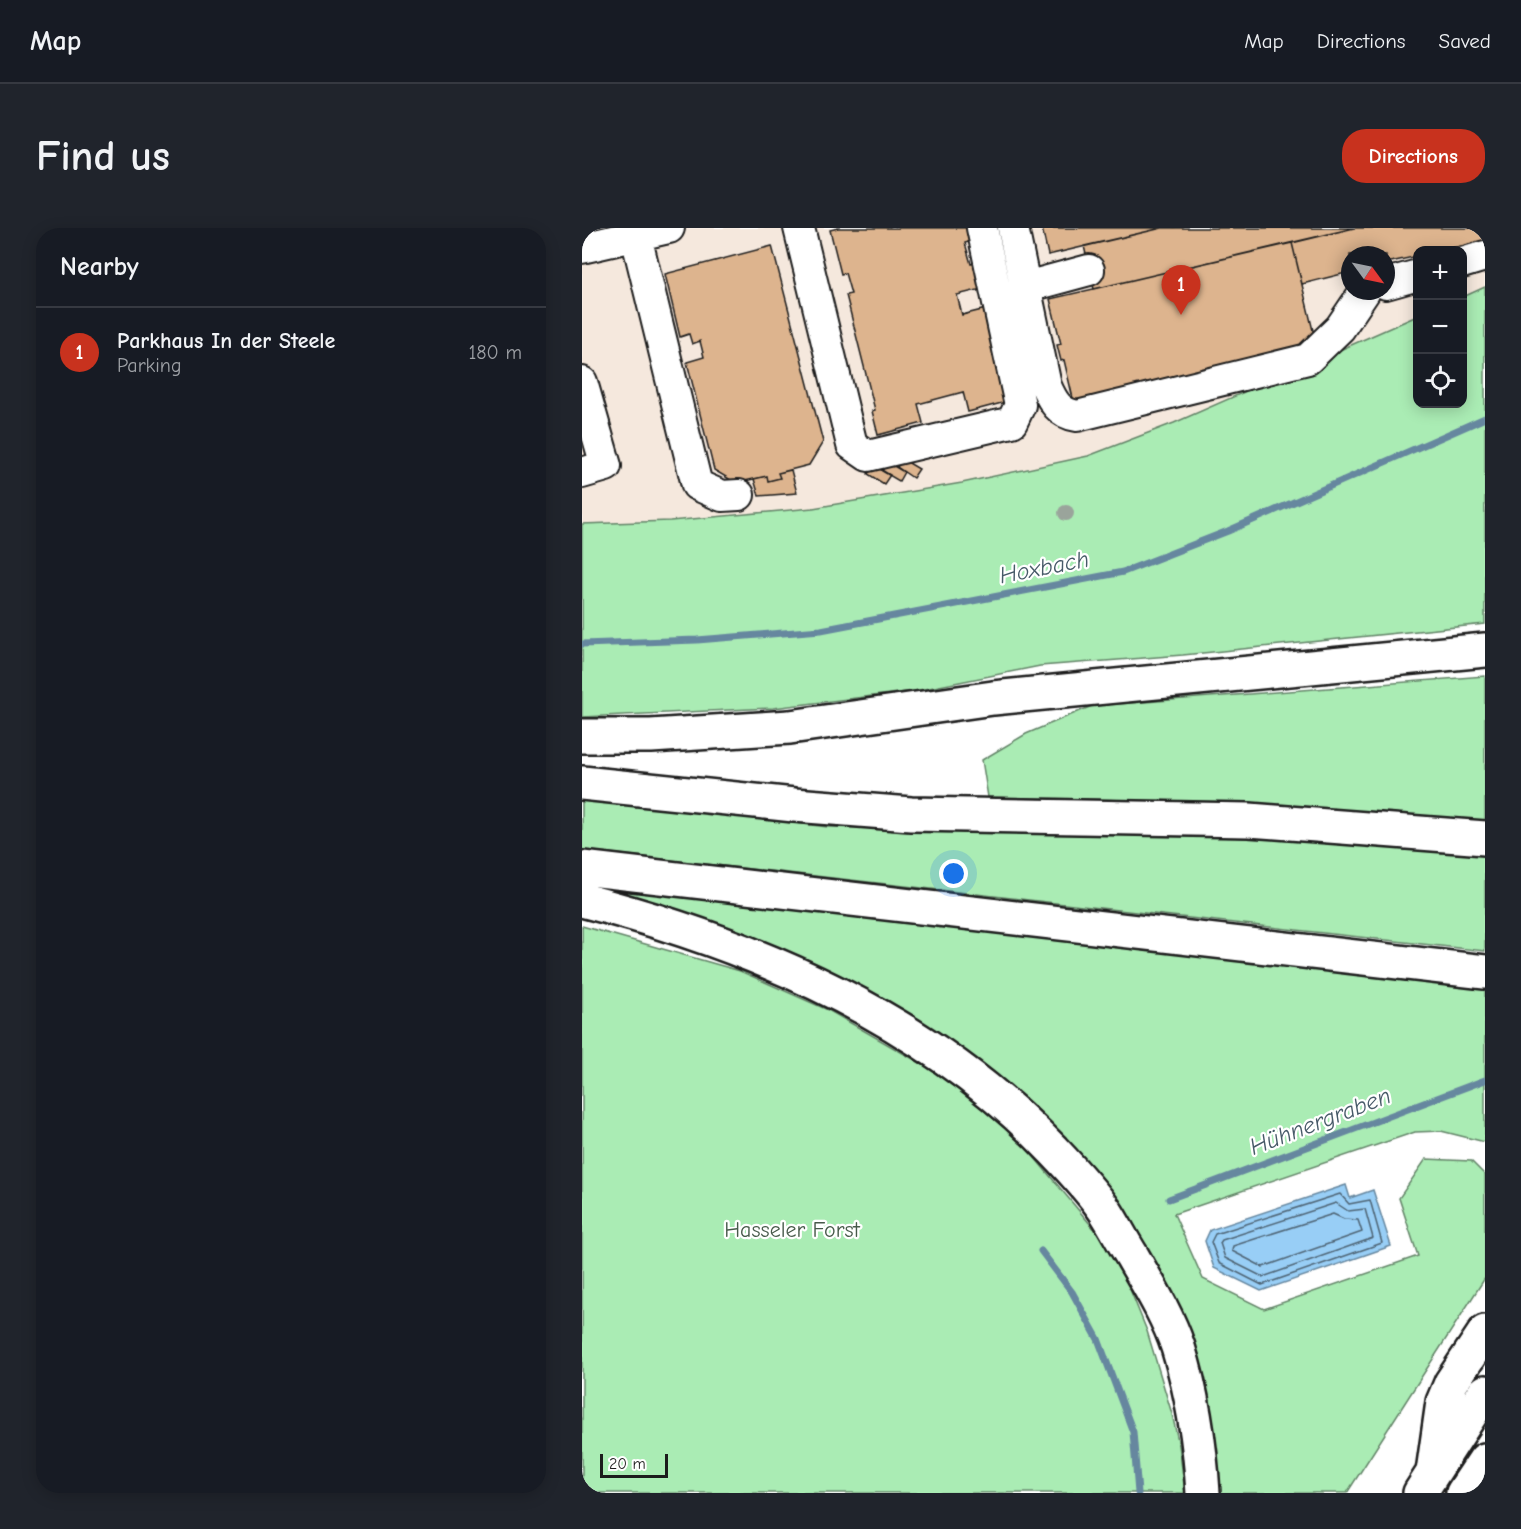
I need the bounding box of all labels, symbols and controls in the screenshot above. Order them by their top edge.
text: Map [30,25,81,57]
text: Map [1244,29,1284,53]
text: Directions [1317,29,1406,53]
text: Saved [1439,29,1491,53]
button: Directions [1342,129,1485,183]
text: Find us [36,132,170,181]
north arrow [1341,246,1395,300]
map controls [1413,246,1467,408]
button: + [1413,246,1467,300]
text: Nearby [60,252,139,282]
pin: 1 [1162,266,1200,315]
button: − [1413,300,1467,354]
text: Parkhaus In der Steele [117,328,335,354]
text: 1 [76,341,83,364]
text: 180 m [468,341,522,364]
text: Parking [117,354,182,377]
button: locate [1413,354,1467,408]
water label: Hoxbach [997,545,1091,589]
your location [939,859,968,888]
water label: Hühnergraben [1245,1081,1395,1161]
park label: Hasseler Forst [724,1217,861,1243]
scale bar [600,1451,668,1478]
text: 20 m [609,1455,646,1473]

